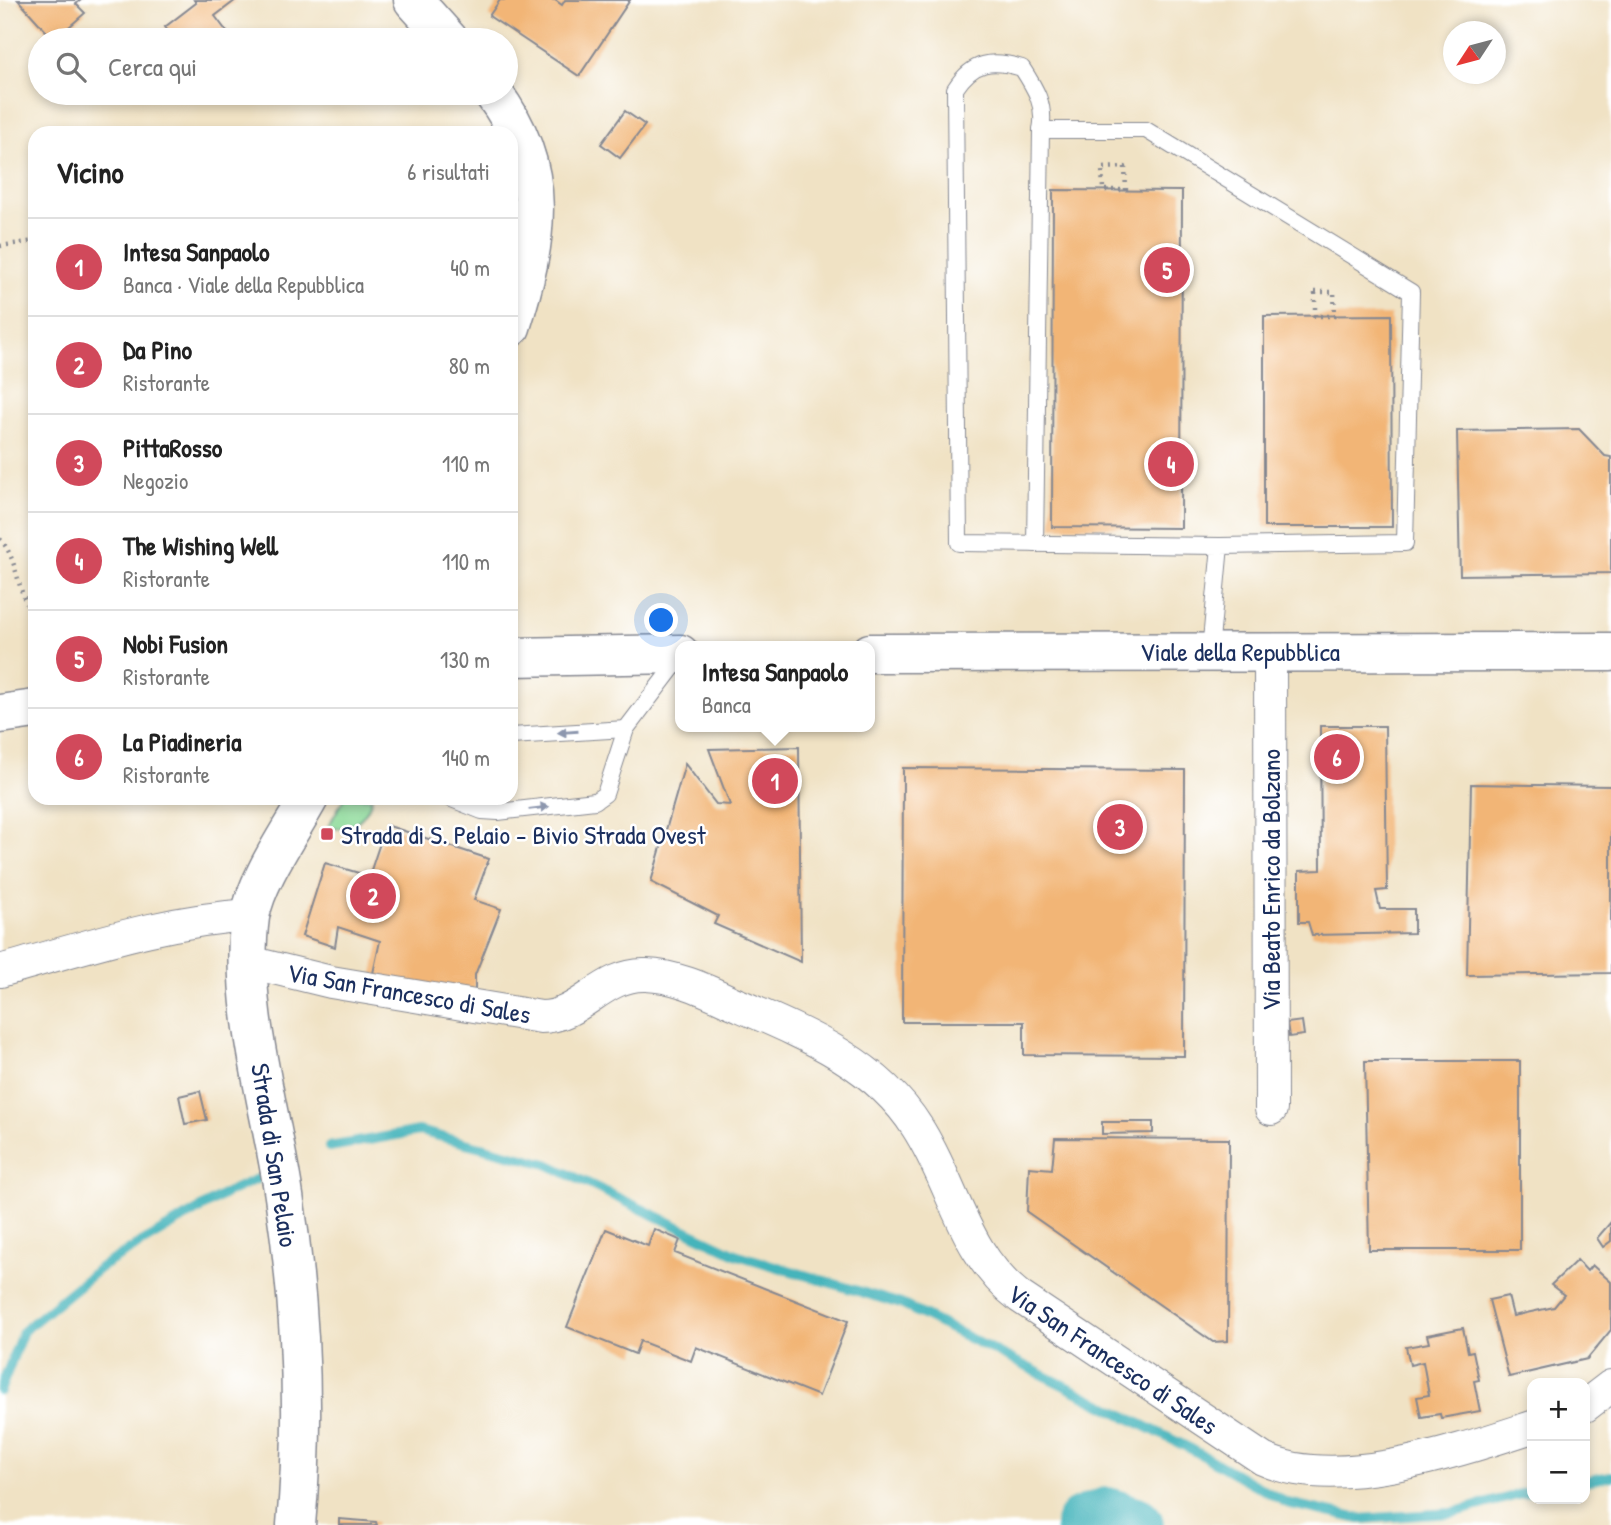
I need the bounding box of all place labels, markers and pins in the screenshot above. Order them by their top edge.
pin: 5 [1144,244,1190,296]
pin: 4 [1148,438,1194,490]
pin: 6 [1314,731,1360,783]
pin: 1 [752,755,798,807]
pin: 3 [1097,801,1143,853]
place label: Strada di S. Pelaio - Bivio Strada Ovest [341,817,707,852]
marker: Strada di S. Pelaio - Bivio Strada Ovest [319,826,335,842]
pin: 2 [350,870,396,922]

